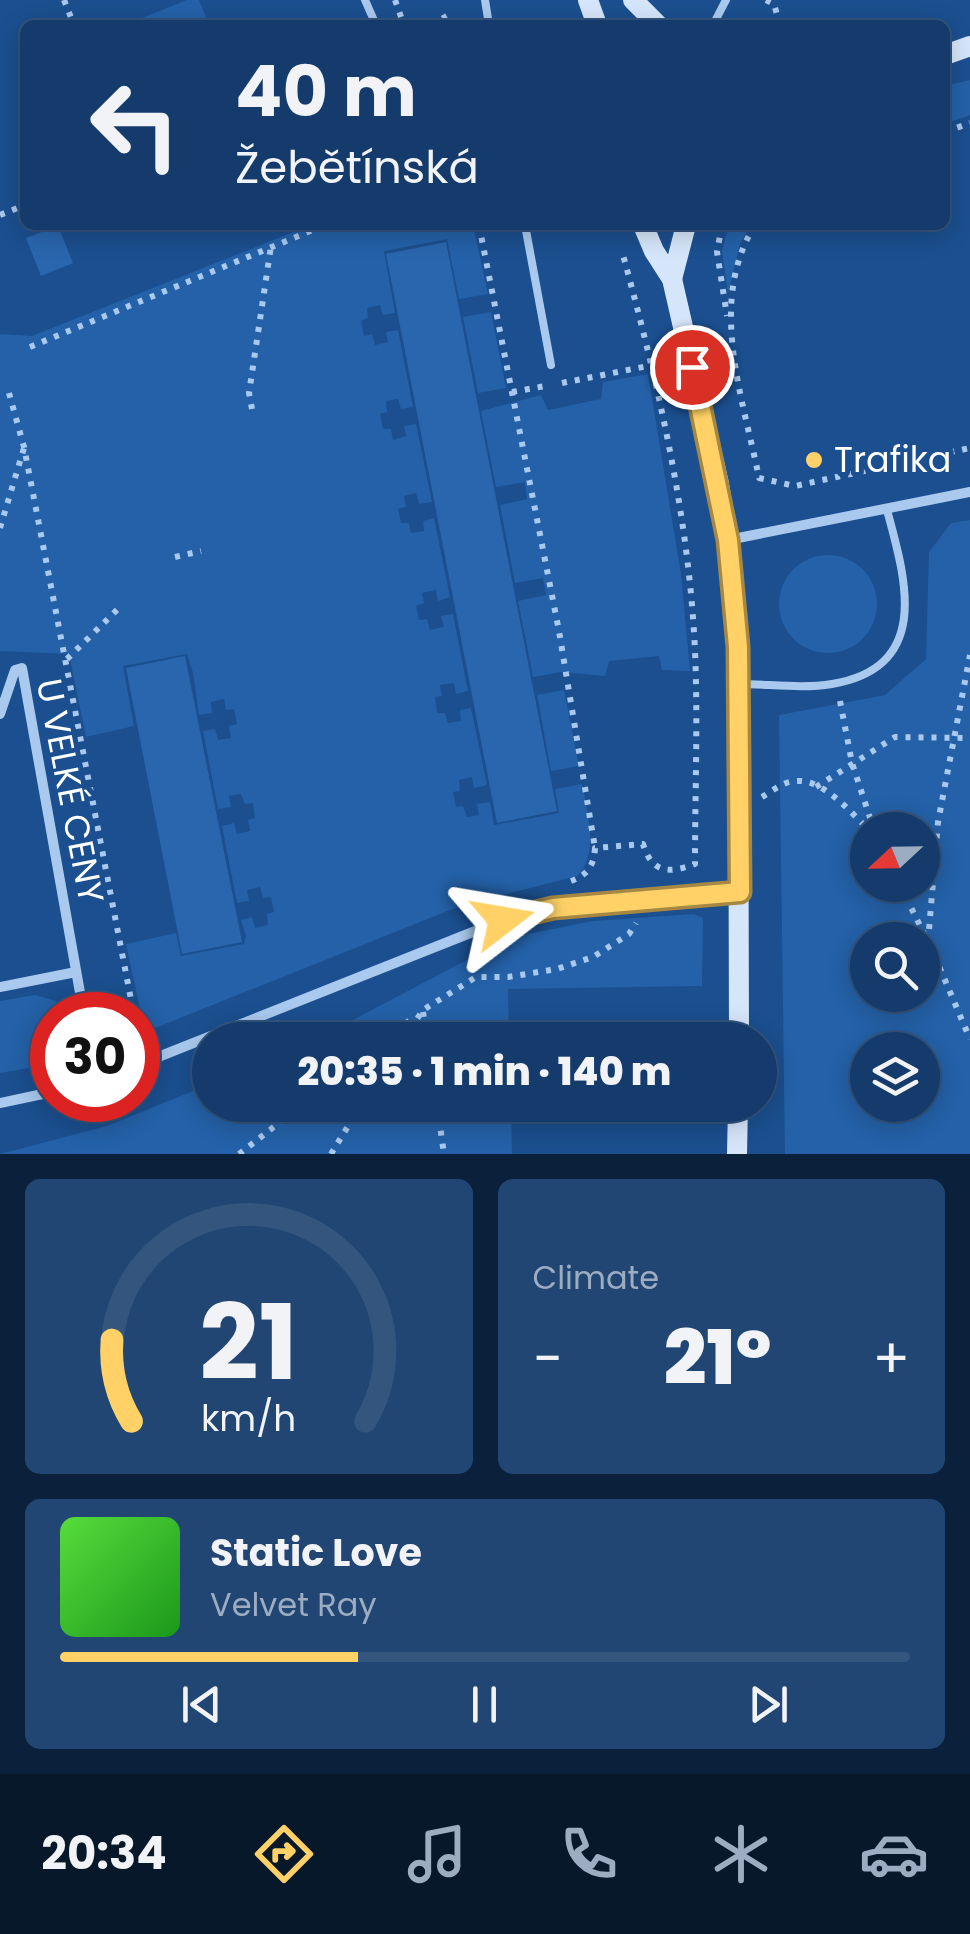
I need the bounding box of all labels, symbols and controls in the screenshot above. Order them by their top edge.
text: 40 m [235,42,417,141]
icon: left [70,60,200,190]
text: Žebětínská [235,136,479,199]
pin [650,325,735,410]
icon: arrive [665,340,720,395]
place label: Trafika [834,435,951,484]
marker: Trafika [803,449,825,471]
street label: U VELKÉ CENY [25,674,116,907]
north arrow [850,812,940,902]
map controls [850,812,940,1122]
position arrow [451,868,555,972]
button: search [850,922,940,1012]
speed limit sign: 30 [30,992,160,1122]
button: layers [850,1032,940,1122]
text: 20:35 · 1 min · 140 m [298,1045,671,1098]
text: Climate [533,1255,659,1300]
text: 21 [199,1270,298,1415]
text: 21° [664,1305,771,1410]
text: − [533,1320,563,1397]
text: + [872,1320,910,1397]
text: km/h [201,1393,296,1444]
text: Static Love [210,1526,422,1579]
text: Velvet Ray [210,1582,376,1627]
icon: previous [174,1677,229,1732]
icon: pause [457,1677,512,1732]
icon: next [741,1677,796,1732]
icon: directions [249,1819,319,1889]
icon: music [402,1819,472,1889]
icon: phone [554,1819,624,1889]
icon: climate [706,1819,776,1889]
icon: car [859,1819,929,1889]
text: 20:34 [41,1822,167,1885]

